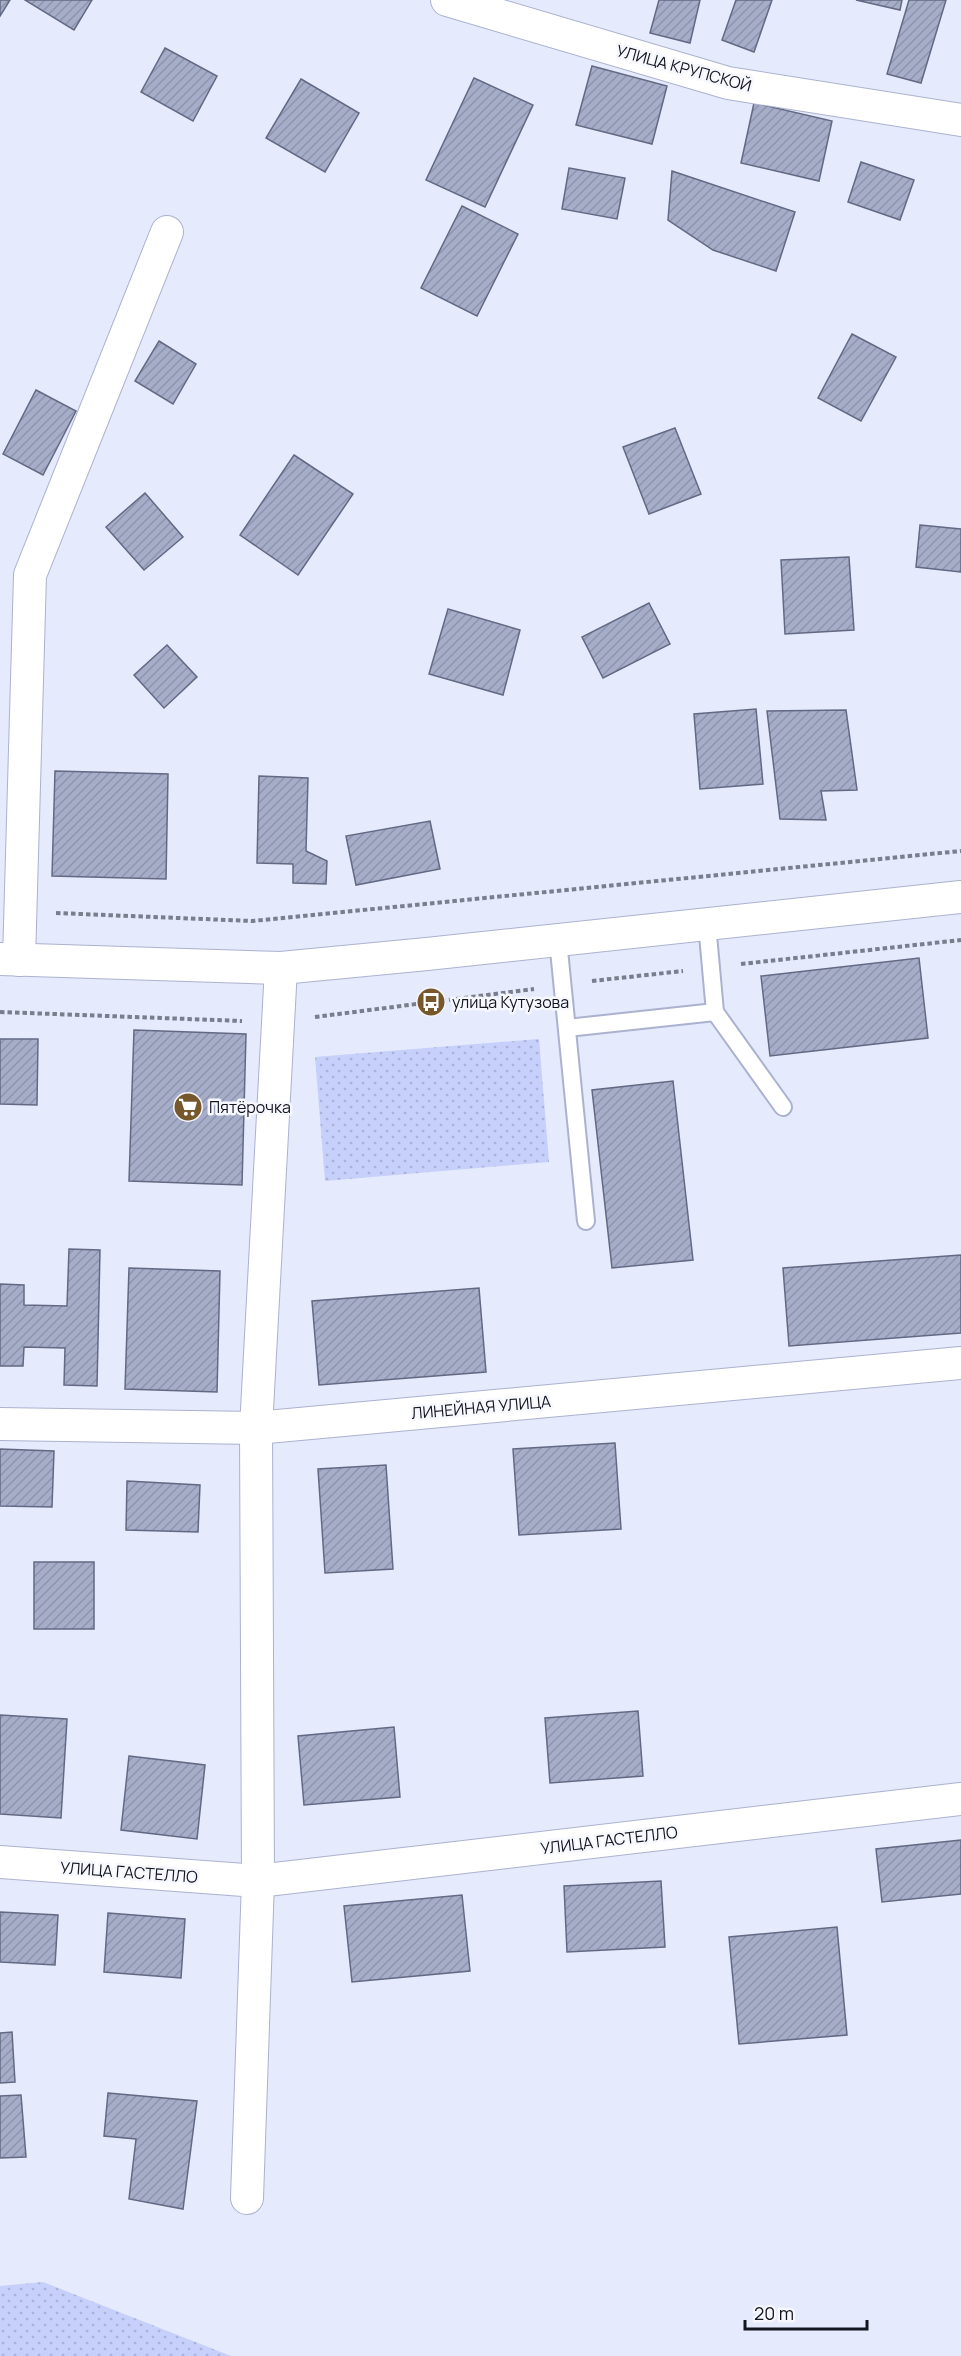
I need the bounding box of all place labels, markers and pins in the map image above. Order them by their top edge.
bus stop icon: улица Кутузова [415,986,447,1018]
place label: улица Кутузова [452,991,569,1013]
supermarket icon: Пятёрочка [172,1091,204,1123]
place label: Пятёрочка [209,1096,291,1118]

